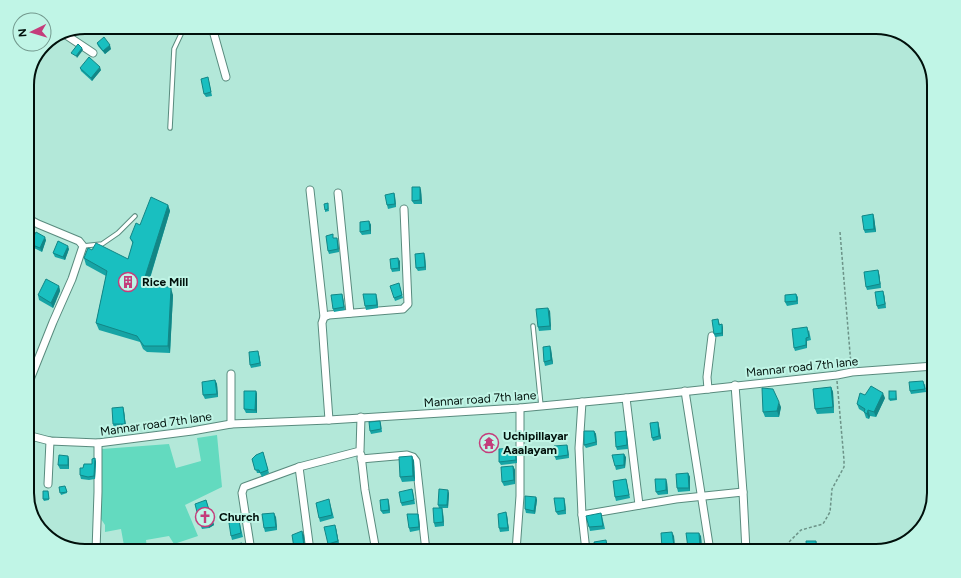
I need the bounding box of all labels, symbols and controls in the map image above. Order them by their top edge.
north arrow [12,12,52,52]
text: N [16,28,29,38]
building icon: Rice Mill [117,271,139,293]
place label: Rice Mill [142,275,188,289]
street label: Mannar road 7th lane [745,354,859,380]
street label: Mannar road 7th lane [423,388,537,410]
street label: Mannar road 7th lane [99,409,213,439]
place label: Uchipillayar Aaalayam [503,429,569,457]
temple icon: Uchipillayar Aaalayam [478,432,500,454]
church icon: Church [194,506,216,528]
place label: Church [219,510,259,524]

